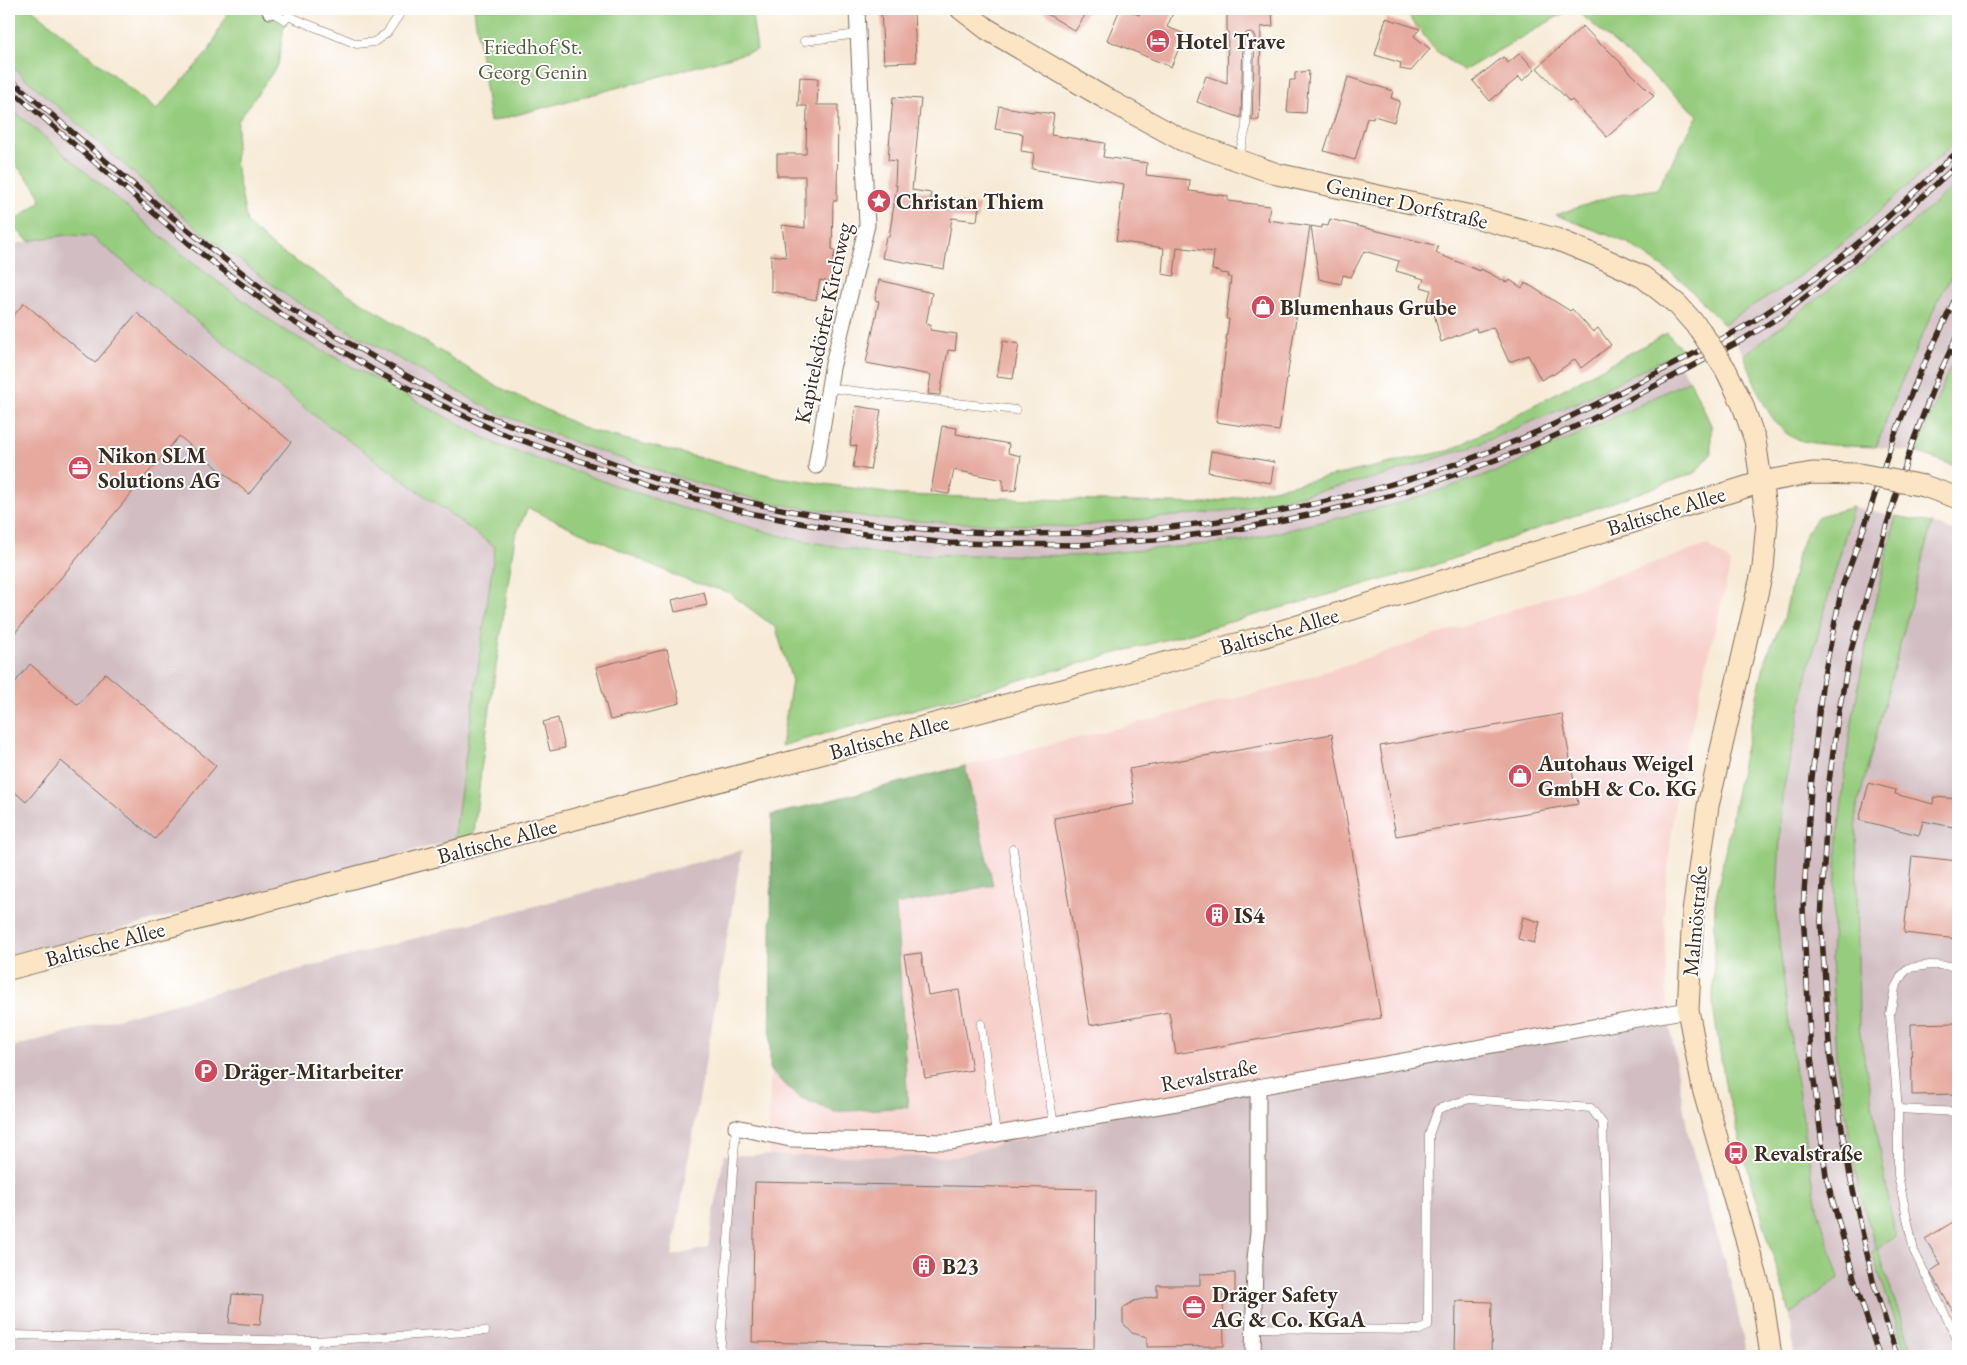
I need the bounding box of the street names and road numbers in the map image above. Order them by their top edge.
street label: Geniner Dorfstraße [1323,170,1491,236]
street label: Kapitelsdörfer Kirchweg [788,219,859,426]
street label: Baltische Allee [1603,479,1729,543]
street label: Baltische Allee [1216,600,1342,662]
street label: Baltische Allee [826,707,952,767]
street label: Baltische Allee [434,811,560,871]
street label: Malmöstraße [1676,864,1714,978]
street label: Baltische Allee [42,914,168,974]
street label: Revalstraße [1158,1051,1260,1099]

